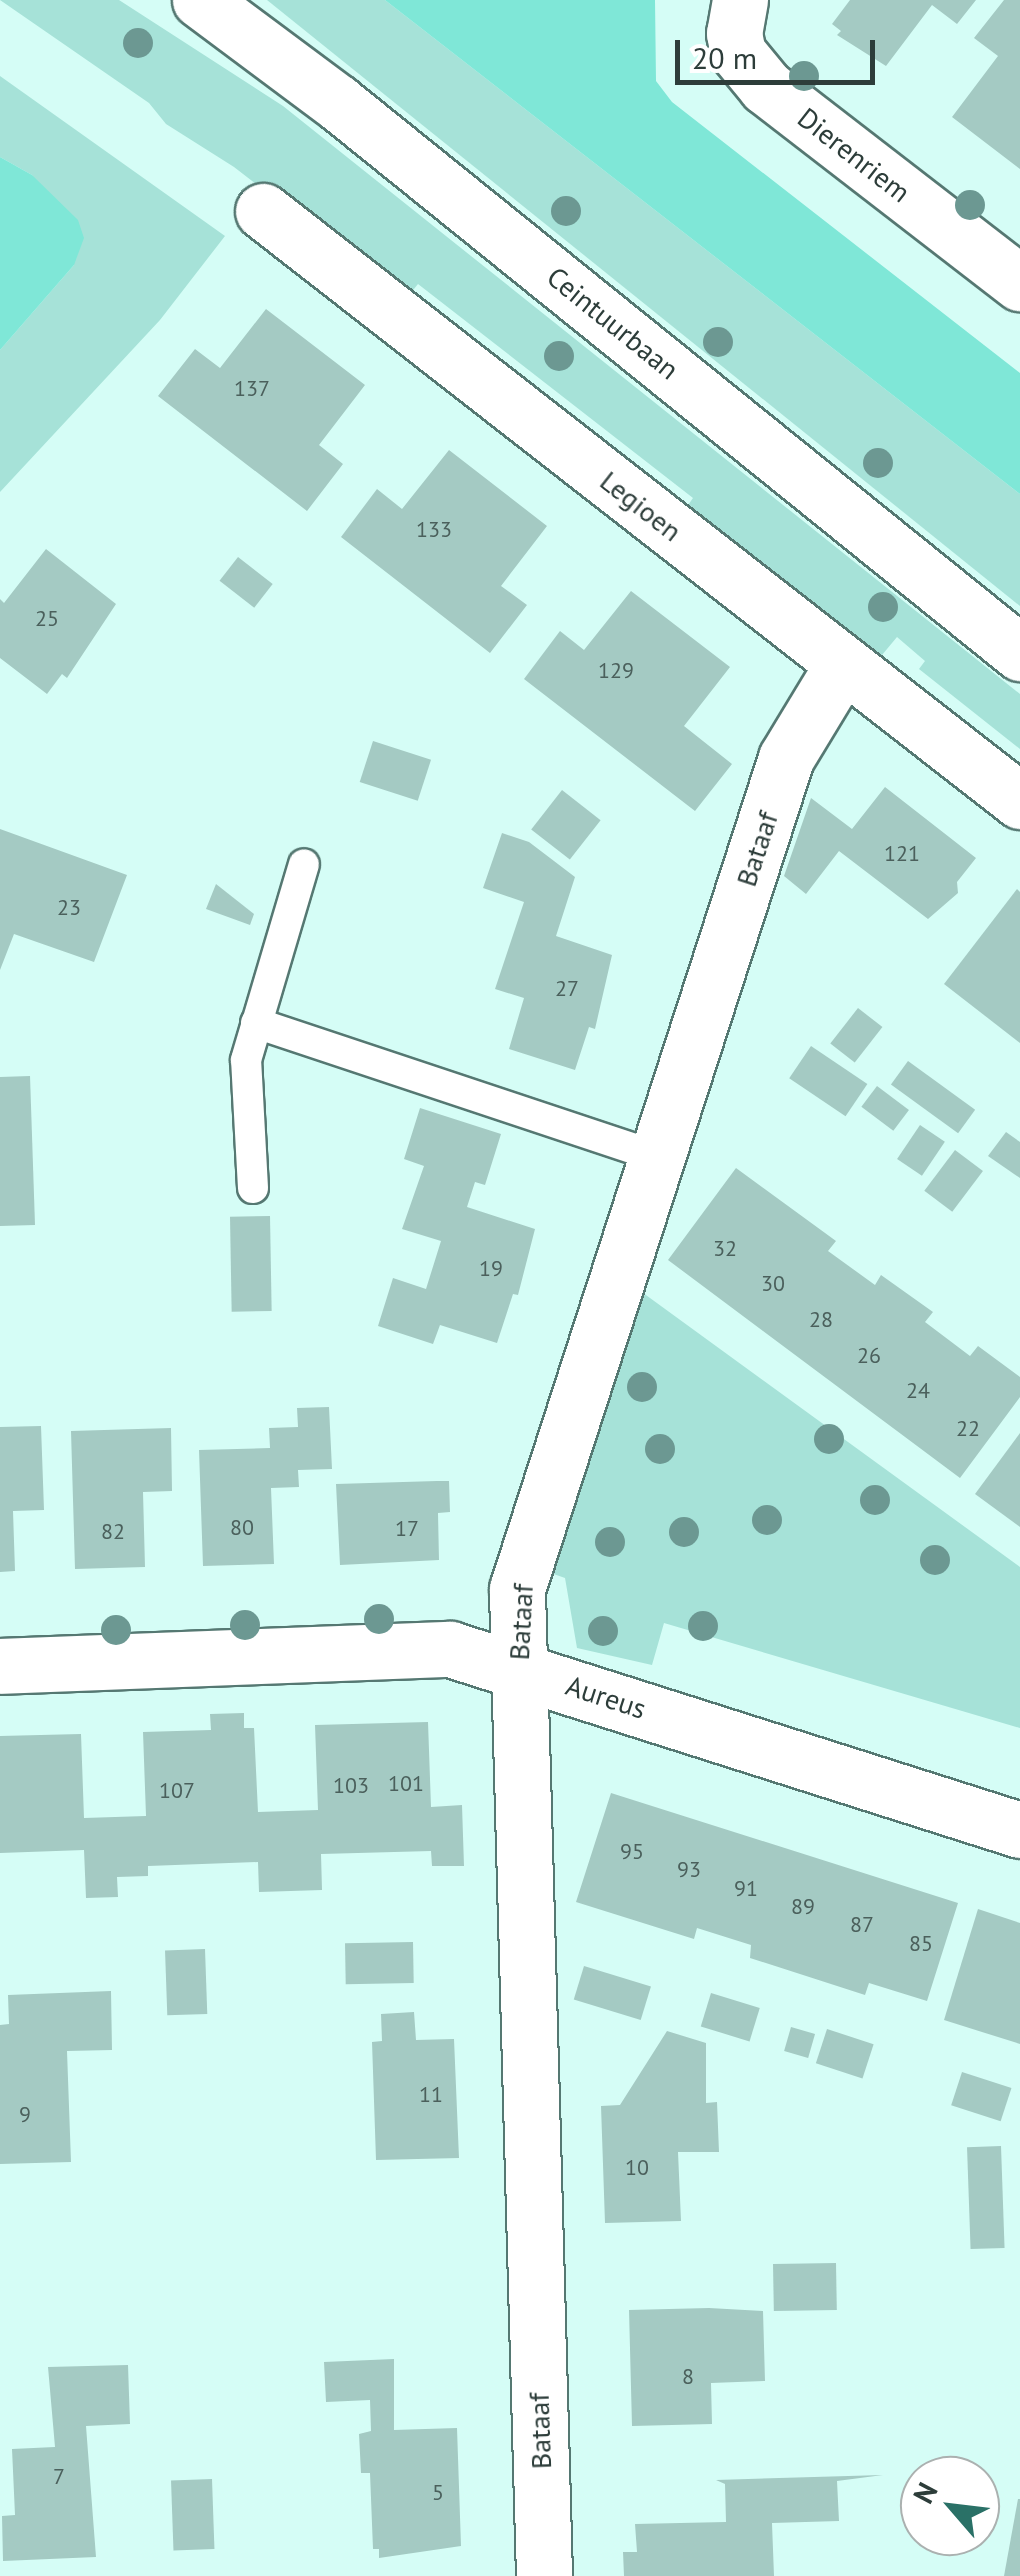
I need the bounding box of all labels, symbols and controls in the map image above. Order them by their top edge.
scale bar [680,20,880,82]
text: 20 m [692,38,757,77]
street label: Dierenriem [791,101,917,209]
street label: Ceintuurbaan [540,260,686,386]
house number: 137 [234,376,270,402]
street label: Legioen [594,464,688,548]
house number: 133 [416,517,452,543]
house number: 25 [35,606,59,632]
house number: 129 [598,658,634,684]
street label: Bataaf [729,807,785,891]
house number: 121 [884,841,920,867]
house number: 23 [57,895,81,921]
house number: 27 [555,976,579,1002]
house number: 32 [713,1236,737,1262]
house number: 19 [479,1256,503,1282]
house number: 30 [761,1271,785,1297]
house number: 28 [809,1307,833,1333]
house number: 26 [857,1343,881,1369]
house number: 24 [906,1378,930,1404]
house number: 22 [956,1416,980,1442]
house number: 80 [230,1515,254,1541]
house number: 17 [395,1516,419,1542]
house number: 82 [101,1519,125,1545]
street label: Bataaf [502,1583,540,1661]
street label: Aureus [562,1668,650,1726]
house number: 101 [388,1771,424,1797]
house number: 103 [333,1773,369,1799]
house number: 107 [159,1778,195,1804]
house number: 95 [620,1839,644,1865]
house number: 93 [677,1857,701,1883]
house number: 91 [734,1876,758,1902]
house number: 89 [791,1894,815,1920]
house number: 87 [850,1912,874,1938]
house number: 85 [909,1931,933,1957]
house number: 11 [419,2082,443,2108]
house number: 9 [19,2102,31,2128]
house number: 10 [625,2155,649,2181]
house number: 8 [682,2364,694,2390]
street label: Bataaf [522,2392,558,2470]
north arrow [900,2456,1000,2556]
house number: 7 [53,2464,65,2490]
text: N [904,2476,945,2509]
house number: 5 [432,2480,444,2506]

